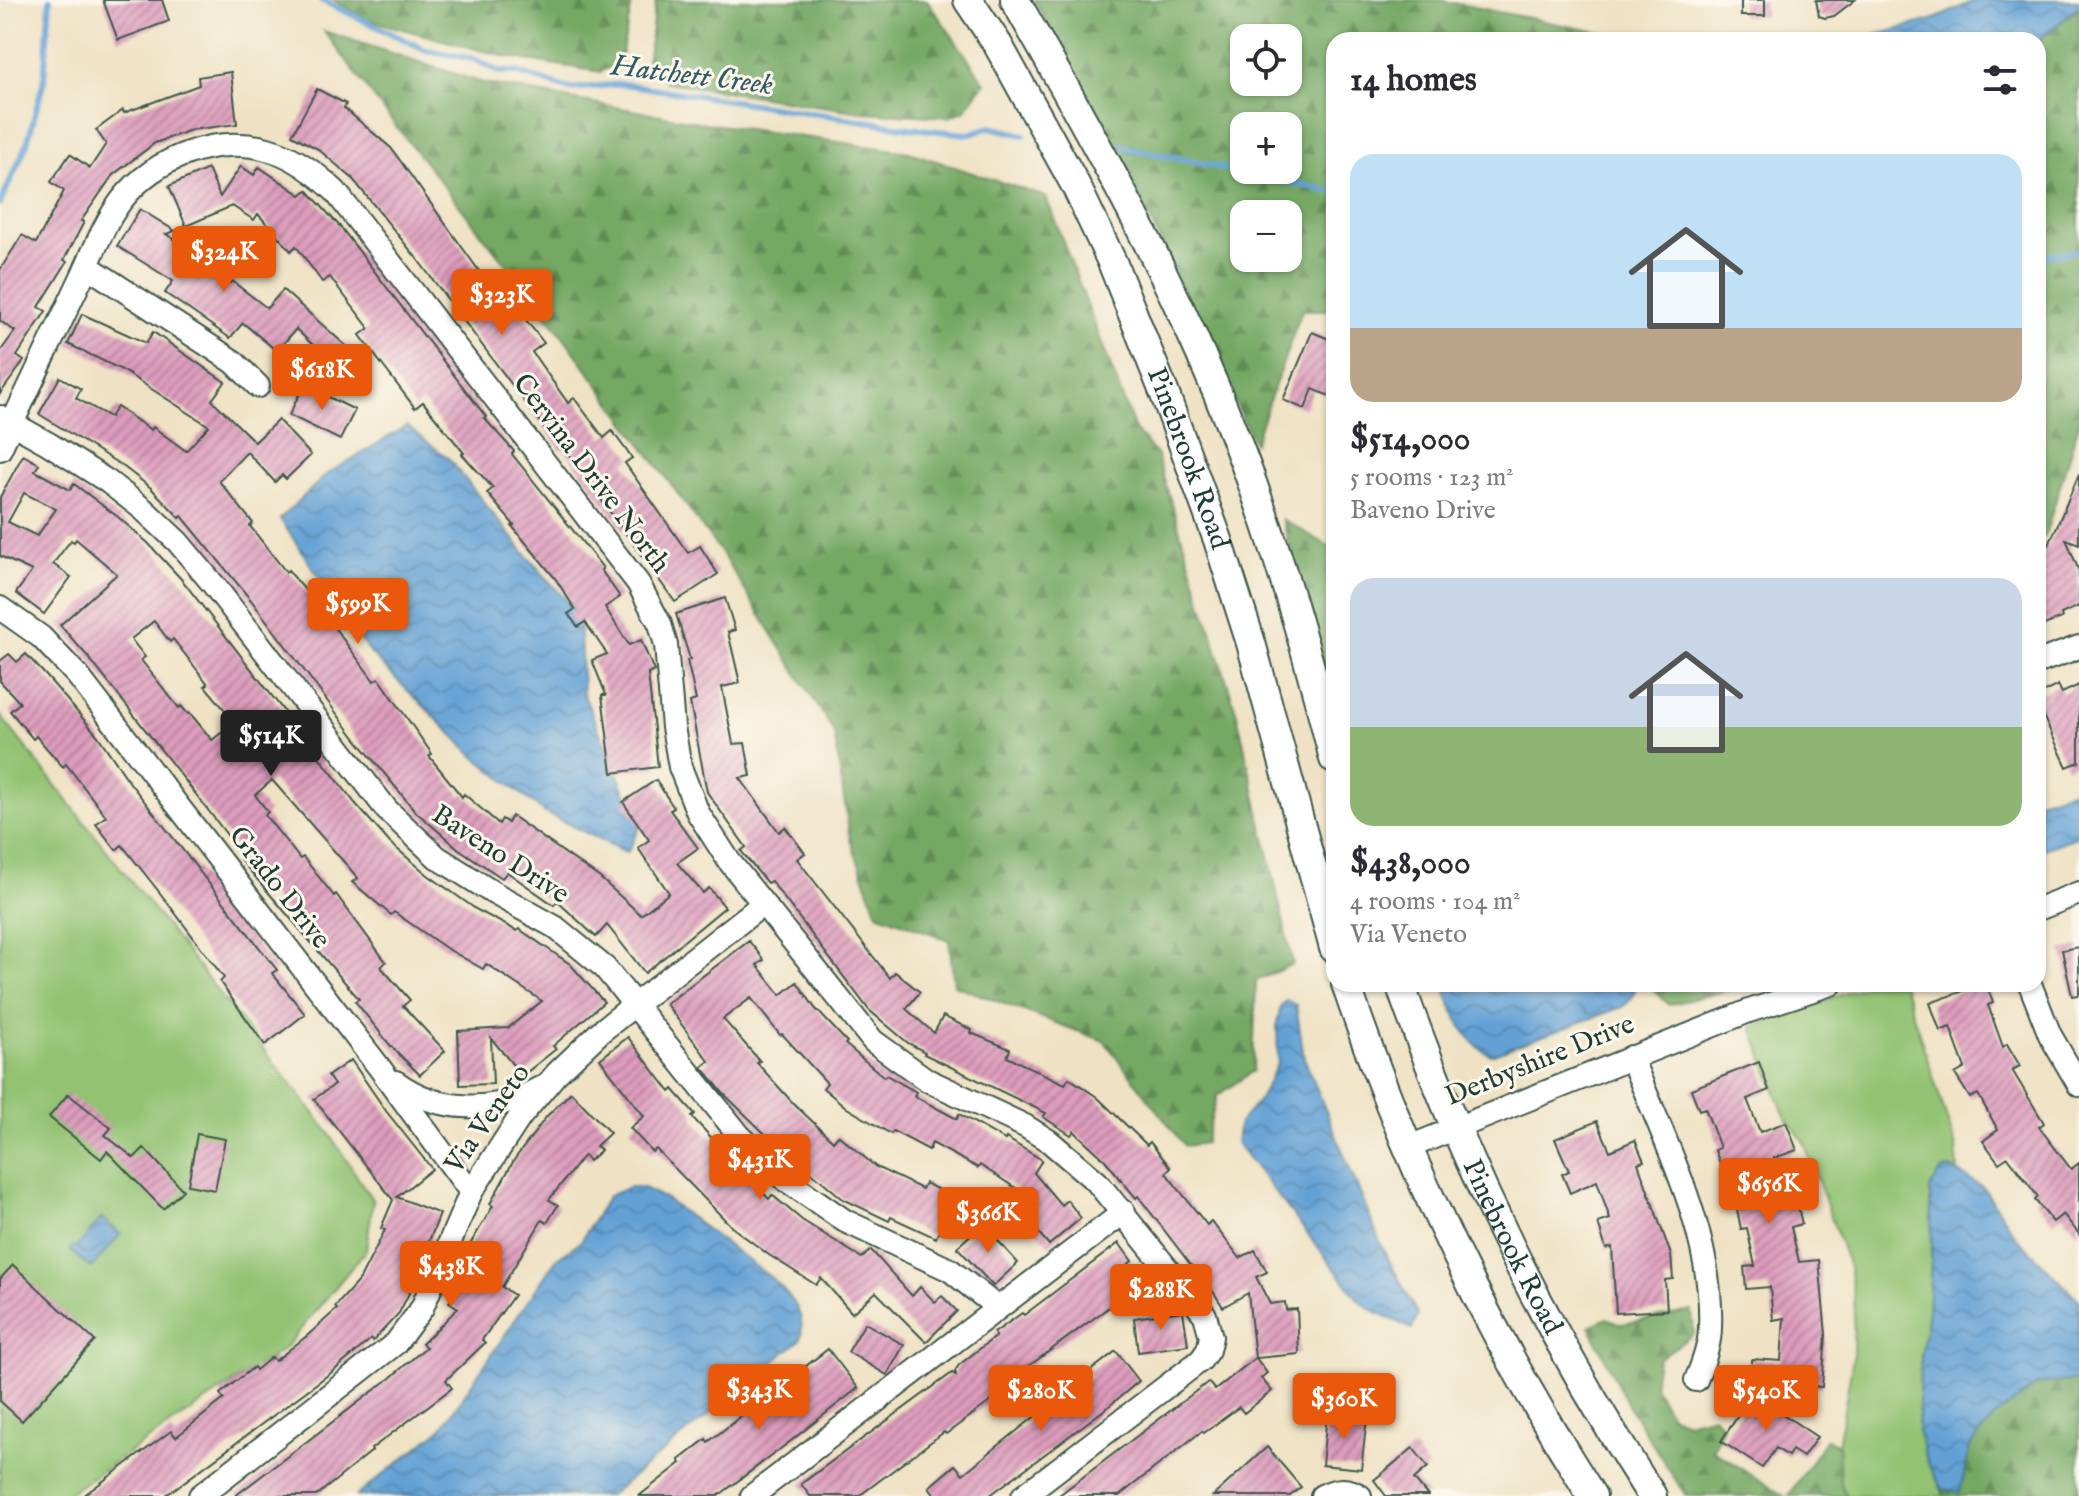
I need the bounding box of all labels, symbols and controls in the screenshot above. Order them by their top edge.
map controls [1230,24,1302,272]
button: locate [1230,24,1302,96]
water label: Hatchett Creek [608,47,775,105]
icon: filters [1978,58,2022,102]
text: 14 homes [1350,59,1477,102]
button: + [1230,112,1302,184]
button: − [1230,200,1302,272]
icon: home [1614,206,1758,350]
pin: $324K [168,226,280,294]
text: $324K [190,235,258,268]
pin: $323K [446,269,558,337]
text: $323K [470,278,534,311]
pin: $618K [266,344,378,412]
text: $618K [290,353,354,386]
street label: Pinebrook Road [1139,362,1237,554]
street label: Cervina Drive North [505,367,677,581]
text: $514,000 [1350,418,1471,461]
text: 5 rooms · 123 m² [1350,461,1514,494]
text: Baveno Drive [1350,494,1496,527]
pin: $599K [302,578,414,646]
text: $599K [325,587,391,620]
icon: home [1614,630,1758,774]
pin: $514K [215,710,327,778]
text: $514K [238,719,304,752]
street label: Baveno Drive [425,798,575,912]
street label: Grado Drive [220,820,338,956]
text: $438,000 [1350,842,1471,885]
text: 4 rooms · 104 m² [1350,885,1520,918]
text: Via Veneto [1350,918,1467,951]
street label: Derbyshire Drive [1440,1007,1640,1115]
street label: Via Veneto [437,1057,539,1182]
pin: $431K [704,1134,816,1202]
text: $431K [727,1143,793,1176]
street label: Pinebrook Road [1454,1154,1570,1341]
pin: $656K [1713,1158,1825,1226]
text: $656K [1737,1167,1801,1200]
pin: $366K [932,1187,1044,1255]
text: $366K [956,1196,1020,1229]
pin: $438K [395,1241,507,1309]
text: $438K [418,1250,484,1283]
pin: $288K [1105,1264,1217,1332]
text: $288K [1128,1273,1194,1306]
pin: $343K [703,1364,815,1432]
pin: $280K [985,1365,1097,1433]
pin: $540K [1710,1365,1822,1433]
text: $343K [726,1373,792,1406]
pin: $360K [1288,1373,1400,1441]
text: $280K [1007,1374,1075,1407]
text: $540K [1732,1374,1800,1407]
text: $360K [1311,1382,1377,1415]

